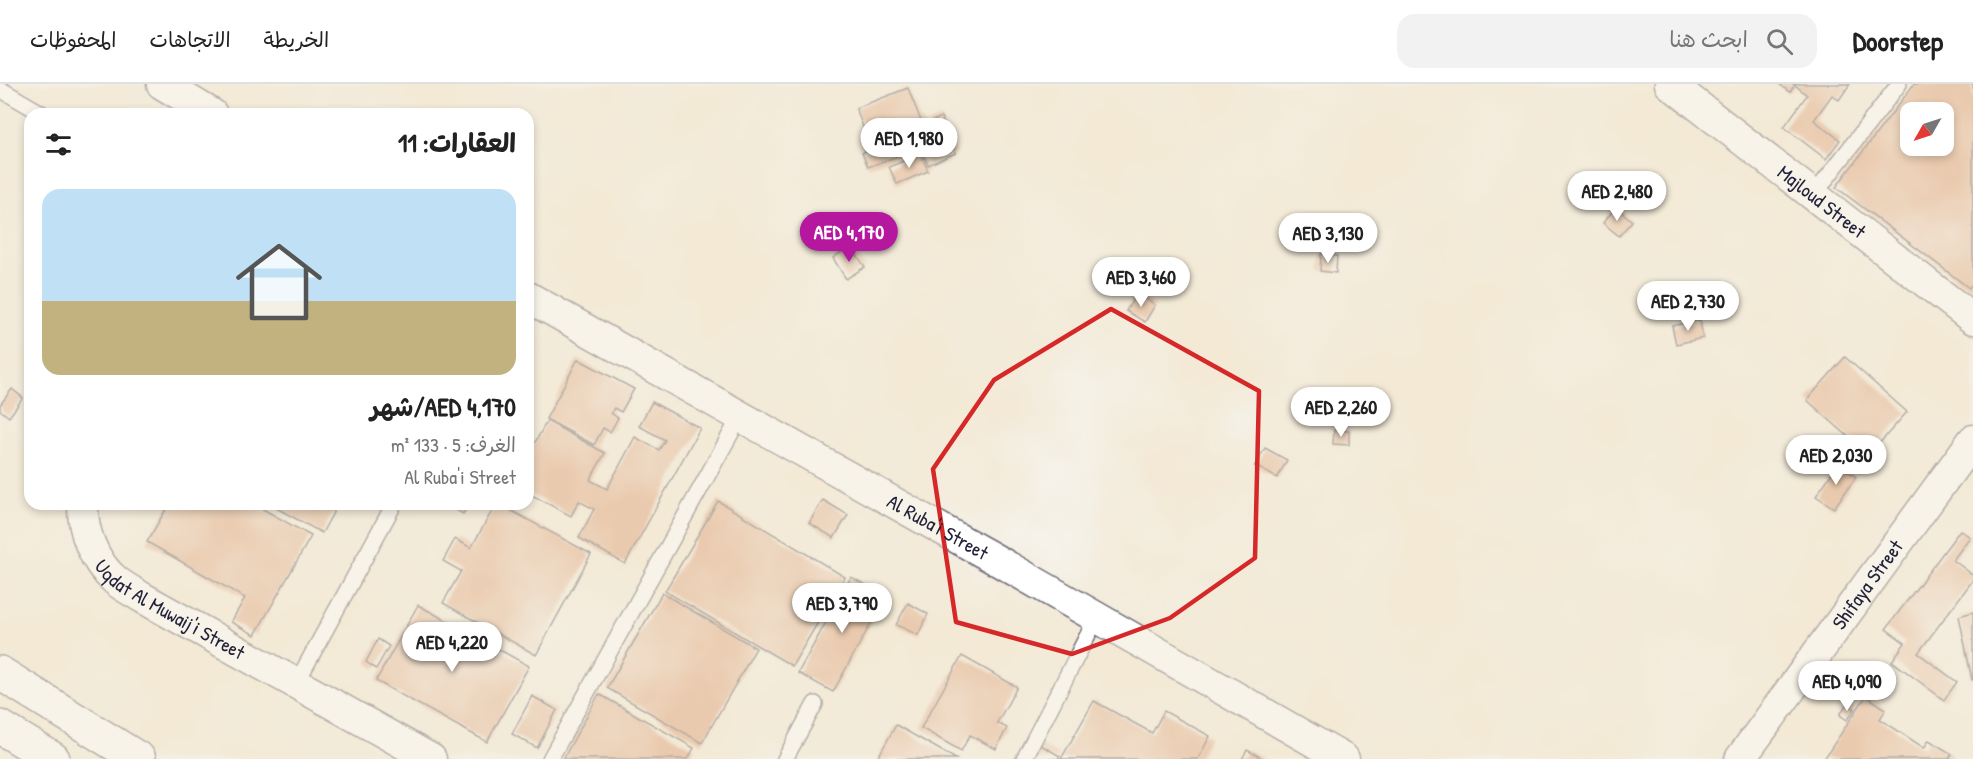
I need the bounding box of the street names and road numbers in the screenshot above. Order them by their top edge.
street label: Majloud Street [1772,158,1873,245]
street label: Al Ruba'i Street [883,488,994,566]
street label: Shifaya Street [1825,533,1909,634]
street label: Uqdat Al Muwaij'i Street [89,554,251,666]

